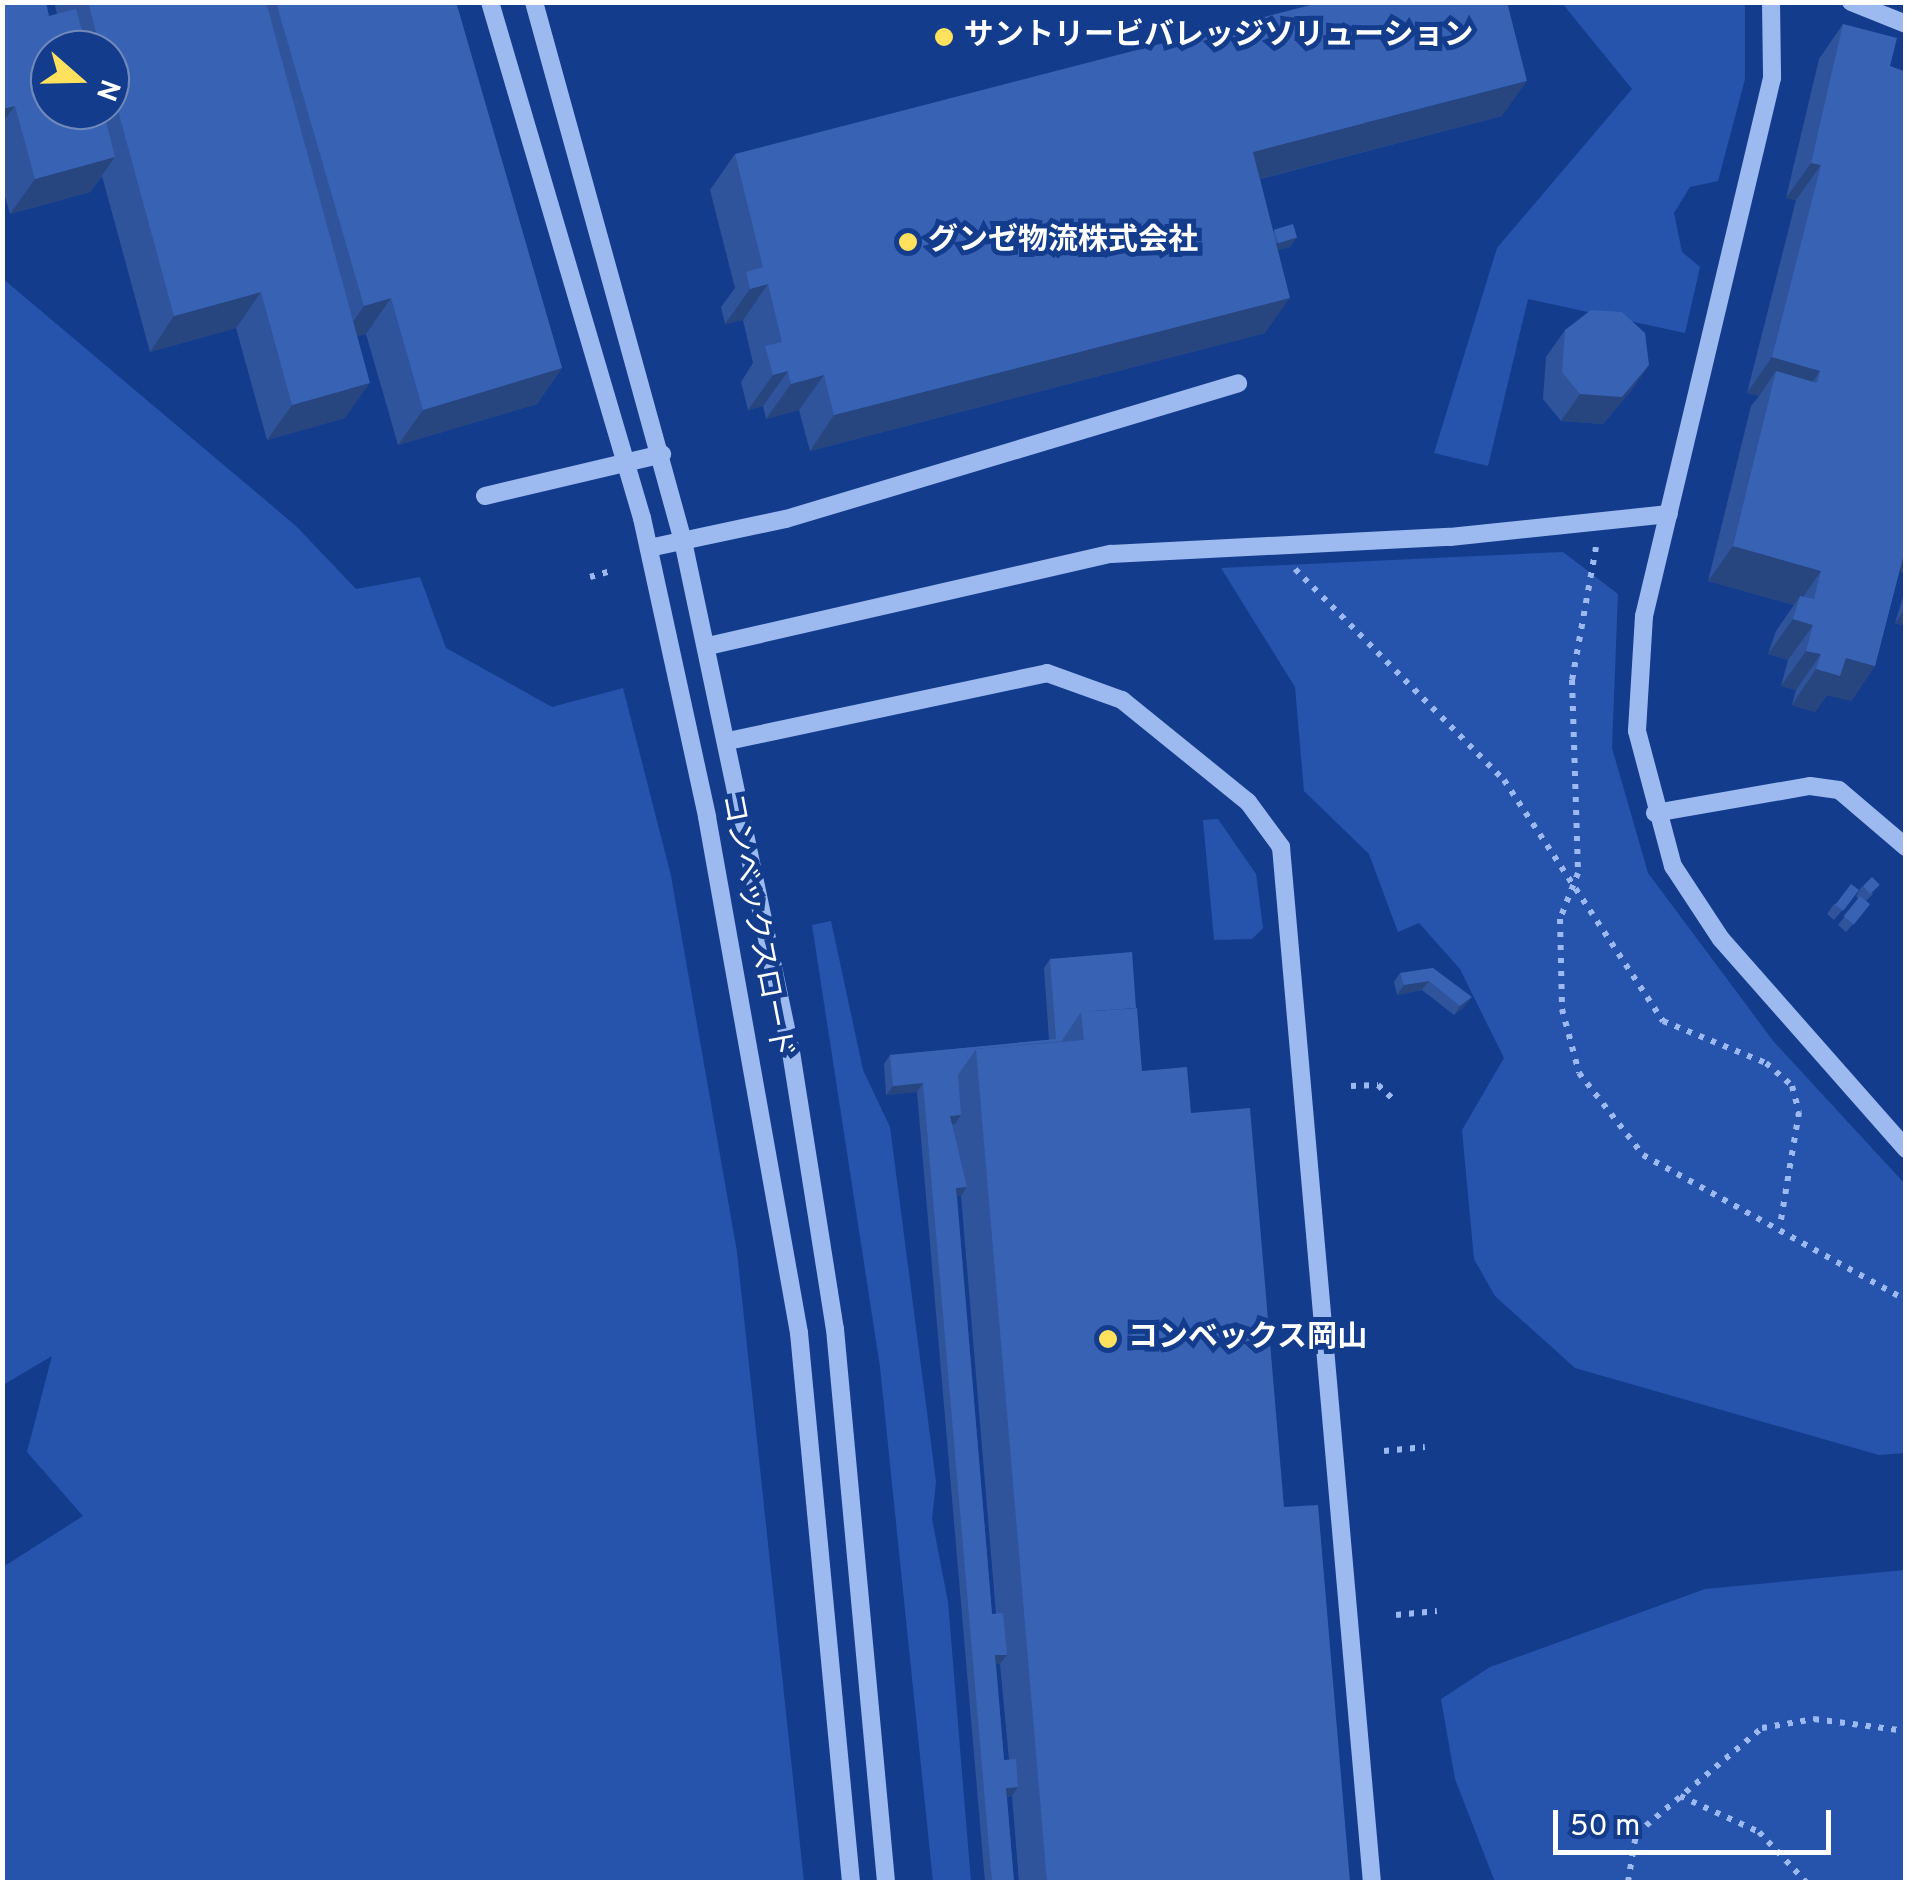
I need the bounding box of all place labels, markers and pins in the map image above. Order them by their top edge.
place label: サントリービバレッジソリューション [964,19,1474,55]
marker: サントリービバレッジソリューション [933,26,955,48]
place label: グンゼ物流株式会社 [928,224,1198,260]
marker: グンゼ物流株式会社 [897,231,919,253]
place label: コンベックス岡山 [1128,1321,1368,1357]
marker: コンベックス岡山 [1097,1328,1119,1350]

